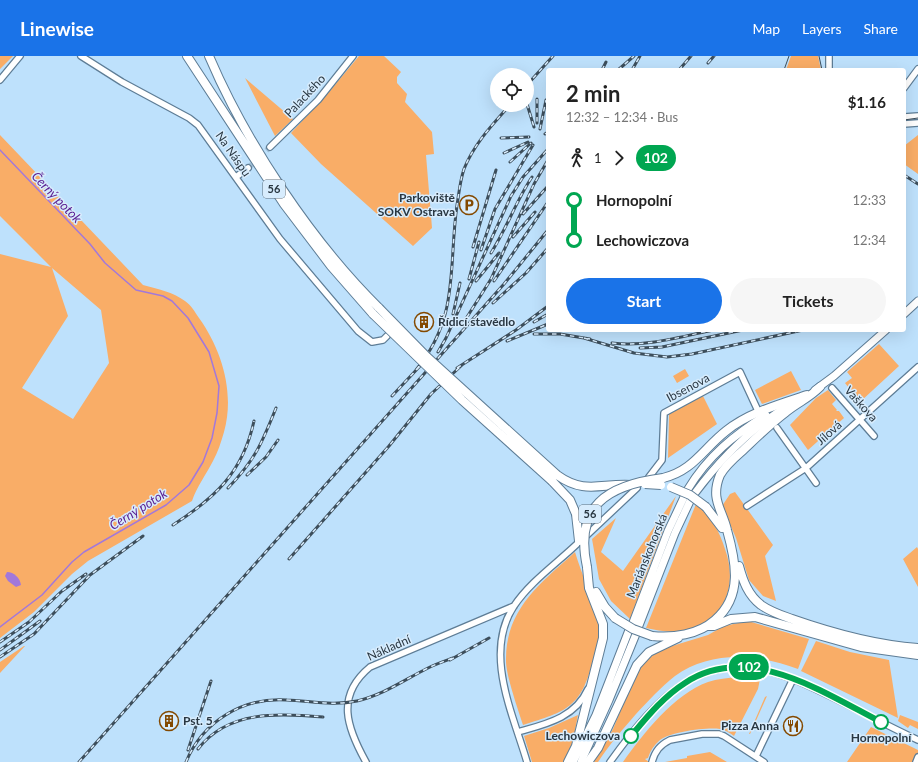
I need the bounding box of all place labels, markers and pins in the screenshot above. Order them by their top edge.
place label: Parkoviště SOKV Ostrava [378,190,456,219]
parking icon: Parkoviště SOKV Ostrava [458,194,480,216]
building icon: Řídicí stavědlo [413,311,435,333]
place label: Řídicí stavědlo [438,314,515,329]
building icon: Pst. 5 [158,710,180,732]
place label: Pst. 5 [183,713,213,728]
marker: Hornopolní [873,714,889,730]
restaurant icon: Pizza Anna [782,715,804,737]
place label: Pizza Anna [721,718,779,733]
place label: Lechowiczova [545,728,620,743]
marker: Lechowiczova [623,728,639,744]
place label: Hornopolní [851,730,912,745]

